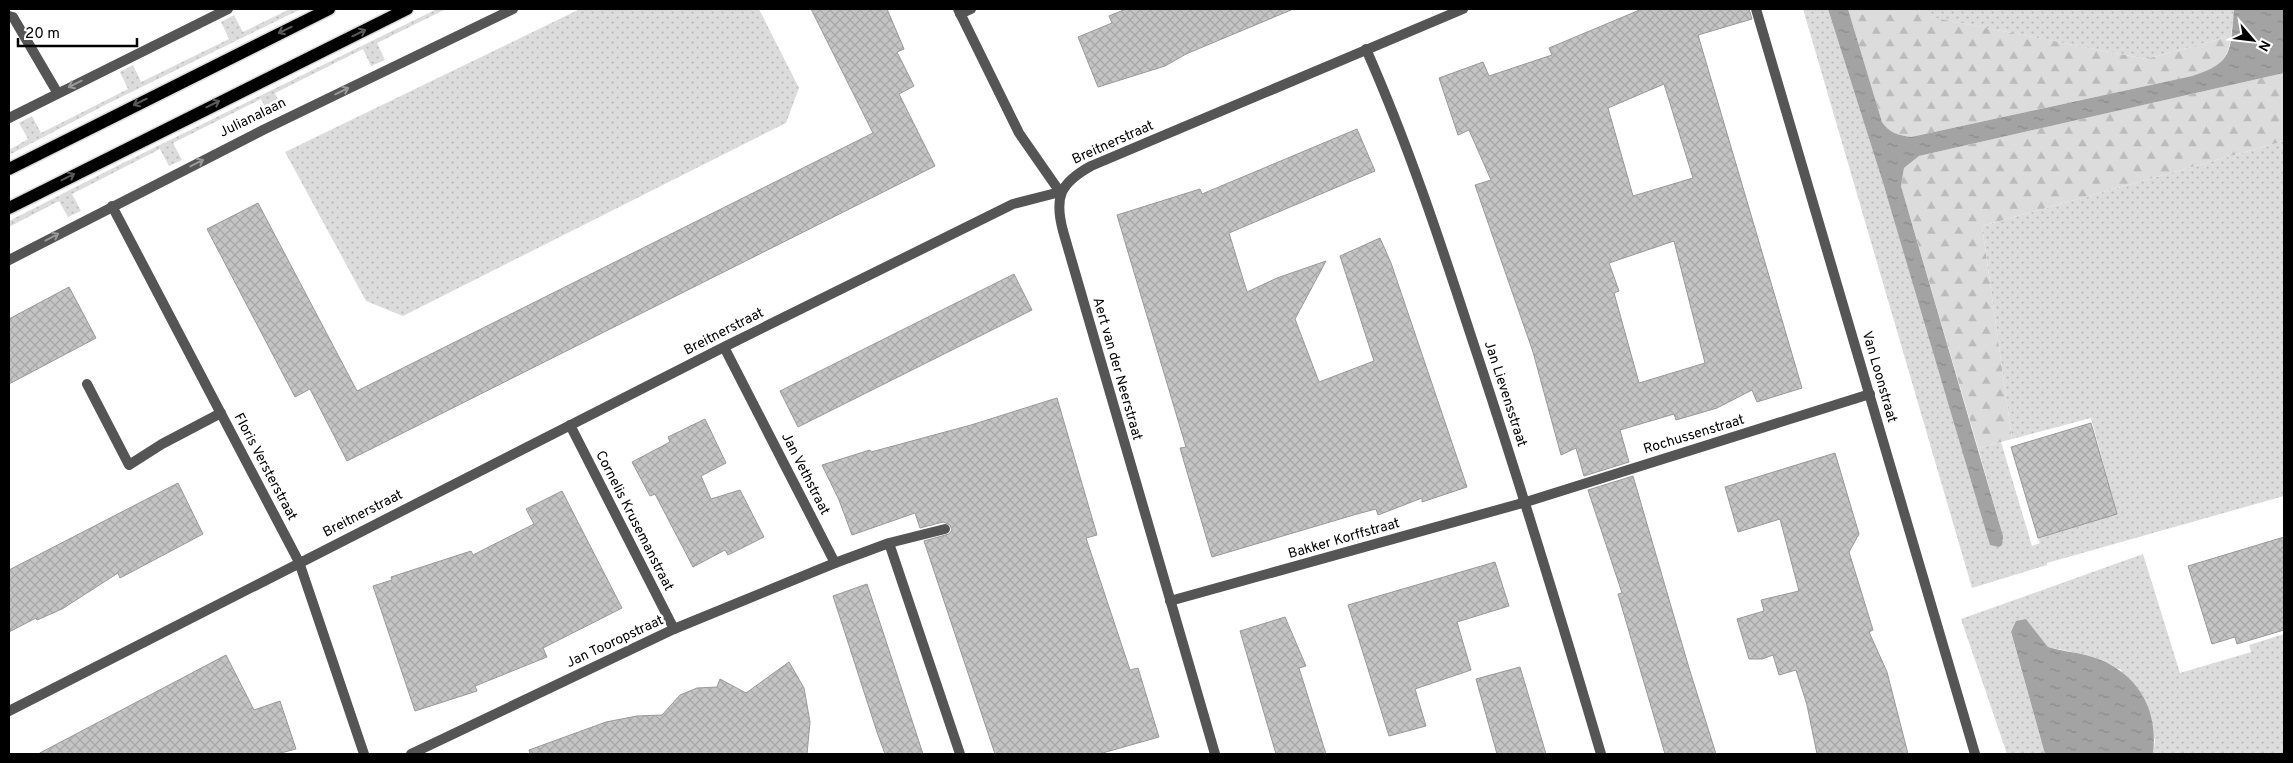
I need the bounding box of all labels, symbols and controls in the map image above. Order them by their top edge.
scale bar [18,15,136,47]
north arrow [2228,15,2278,65]
text: 20 m [25,25,60,44]
one-way arrow [278,26,293,35]
one-way arrow [351,27,366,37]
text: N [2253,37,2273,54]
one-way arrow [67,79,82,89]
one-way arrow [334,86,349,96]
street label: Julianalaan [217,95,289,141]
one-way arrow [132,97,147,107]
one-way arrow [205,99,220,109]
street label: Breitnerstraat [1070,117,1156,169]
one-way arrow [189,158,204,168]
one-way arrow [60,172,75,182]
one-way arrow [44,232,59,241]
street label: Aert van der Neerstraat [1088,295,1146,443]
street label: Breitnerstraat [681,305,767,359]
street label: Van Loonstraat [1858,329,1900,425]
street label: Jan Lievensstraat [1480,339,1530,449]
street label: Floris Versterstraat [230,410,300,524]
street label: Rochussenstraat [1642,412,1746,458]
street label: Jan Vethstraat [777,430,833,518]
street label: Cornelis Krusemanstraat [591,448,677,594]
street label: Breitnerstraat [320,487,406,541]
street label: Bakker Korffstraat [1286,515,1402,563]
street label: Jan Tooropstraat [564,612,666,672]

